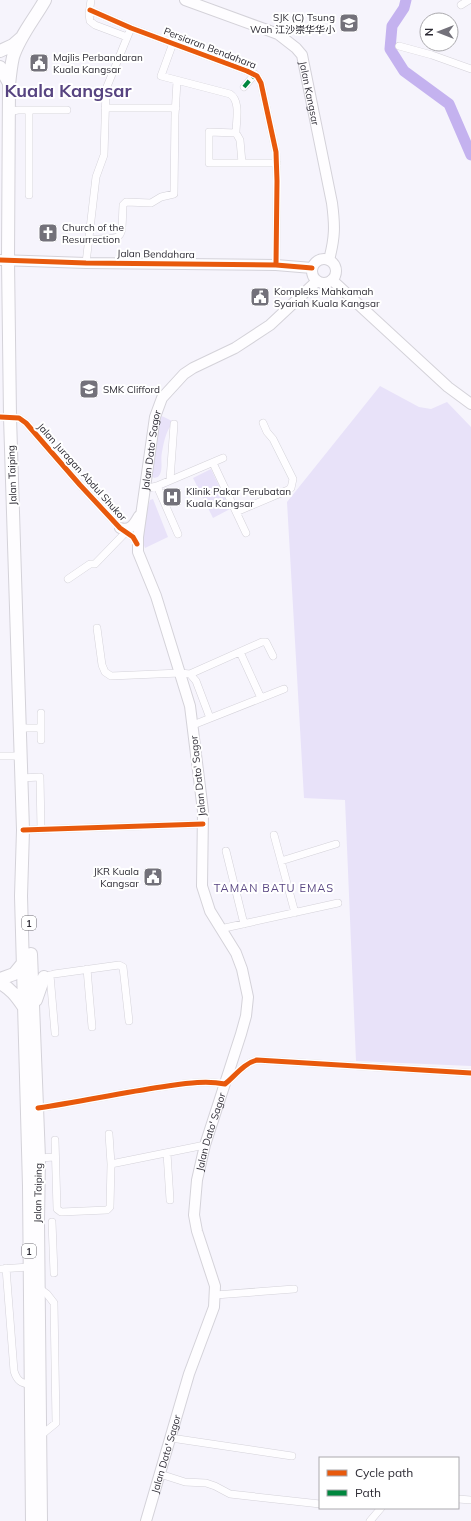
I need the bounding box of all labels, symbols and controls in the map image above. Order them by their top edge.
place label: SJK (C) Tsung Wah 江沙崇华华小 [250,11,335,36]
school or university icon: SJK (C) Tsung Wah 江沙崇华华小 [338,12,360,34]
north arrow [419,12,459,52]
street label: Persiaran Bendahara [162,24,258,72]
text: N [422,28,436,36]
place label: Majlis Perbandaran Kuala Kangsar [53,51,143,76]
public building icon: Majlis Perbandaran Kuala Kangsar [28,52,50,74]
street label: Jalan Kangsar [297,60,323,127]
district label: Kuala Kangsar [5,79,132,102]
place label: Church of the Resurrection [62,221,124,246]
church icon: Church of the Resurrection [37,222,59,244]
street label: Jalan Bendahara [117,247,195,261]
place label: Kompleks Mahkamah Syariah Kuala Kangsar [274,285,380,310]
public building icon: Kompleks Mahkamah Syariah Kuala Kangsar [249,286,271,308]
school or university icon: SMK Clifford [78,378,100,400]
place label: SMK Clifford [103,383,160,396]
street label: Jalan Dato' Sagor [138,408,164,491]
street label: Jalan Juragan Abdul Shukor [34,420,130,524]
street label: Jalan Taiping [4,445,20,505]
place label: Klinik Pakar Perubatan Kuala Kangsar [186,485,291,510]
hospital icon: Klinik Pakar Perubatan Kuala Kangsar [161,486,183,508]
street label: Jalan Dato' Sagor [187,735,209,817]
place label: JKR Kuala Kangsar [93,865,139,890]
public building icon: JKR Kuala Kangsar [142,866,164,888]
district label: TAMAN BATU EMAS [214,881,334,895]
road number: 1 [22,916,36,930]
street label: Jalan Dato' Sagor [193,1091,228,1172]
street label: Jalan Taiping [31,1163,45,1223]
road number: 1 [22,1244,36,1258]
street label: Jalan Dato' Sagor [148,1413,183,1495]
legend [319,1457,459,1509]
text: Cycle path [355,1465,413,1480]
text: Path [355,1485,381,1500]

